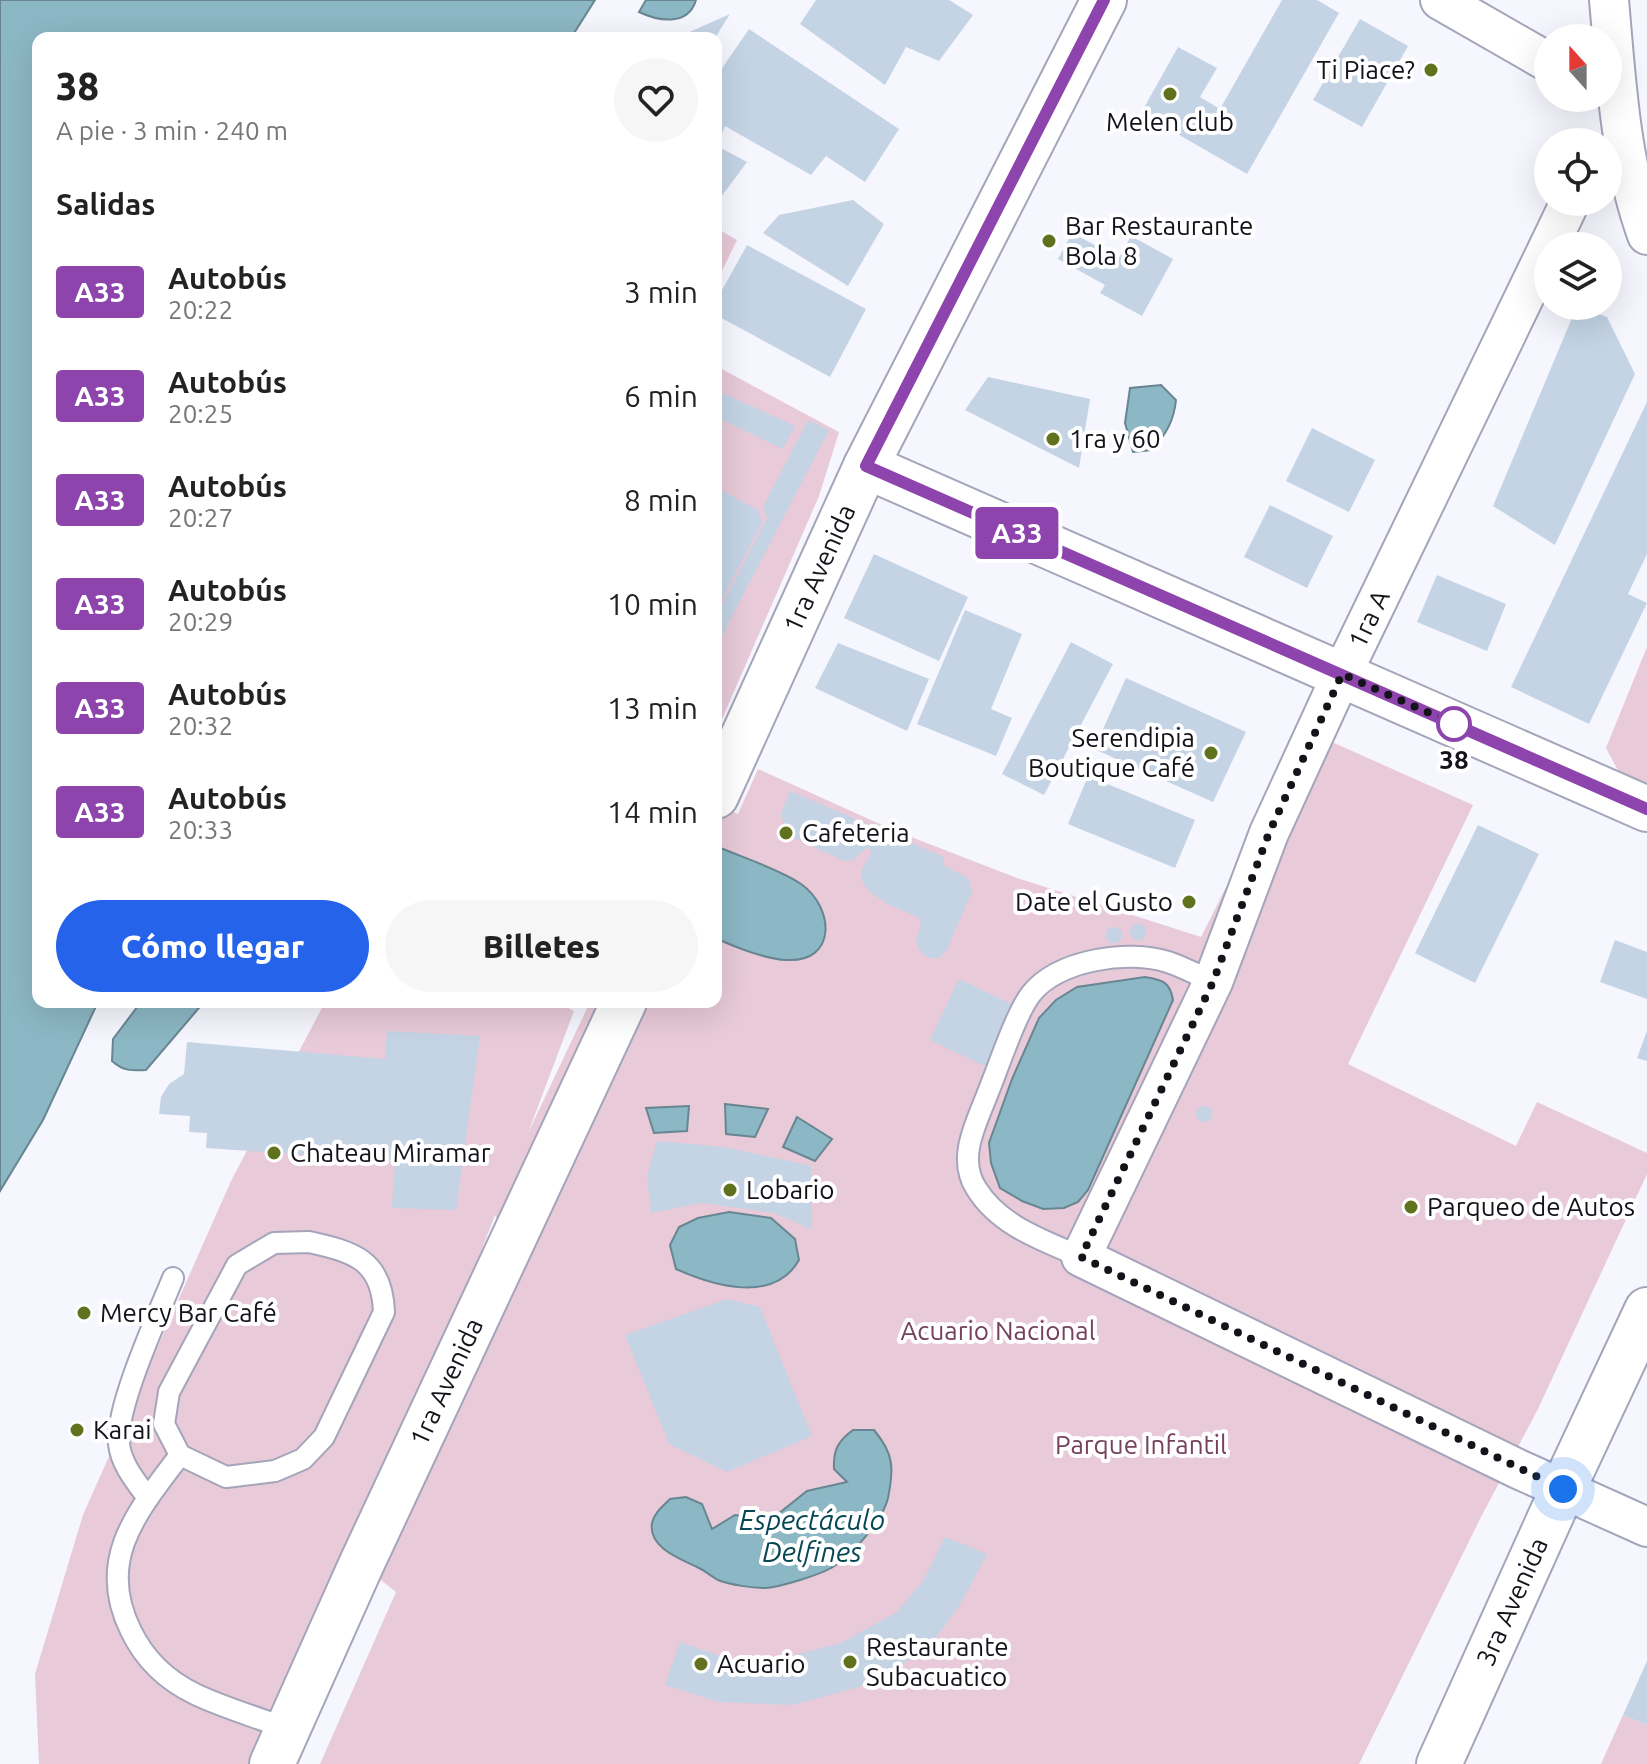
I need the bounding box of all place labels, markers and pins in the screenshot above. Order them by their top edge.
place label: Ti Piace? [1316,55,1415,84]
marker: Ti Piace? [1422,61,1440,79]
marker: Melen club [1161,85,1179,103]
place label: Melen club [1106,107,1234,136]
place label: Bar Restaurante Bola 8 [1065,211,1253,270]
marker: Bar Restaurante Bola 8 [1040,232,1058,250]
place label: 1ra y 60 [1069,424,1161,453]
marker: 1ra y 60 [1044,430,1062,448]
marker: 38 [1437,707,1471,741]
place label: Serendipia Boutique Café [1028,723,1195,782]
marker: Serendipia Boutique Café [1202,744,1220,762]
place label: 38 [1439,745,1469,774]
place label: Cafeteria [802,818,910,847]
marker: Cafeteria [777,824,795,842]
place label: Date el Gusto [1015,887,1173,916]
marker: Date el Gusto [1180,893,1198,911]
place label: Chateau Miramar [290,1138,491,1167]
marker: Chateau Miramar [265,1144,283,1162]
place label: Lobario [746,1175,834,1204]
marker: Lobario [721,1181,739,1199]
place label: Parqueo de Autos [1427,1192,1635,1221]
marker: Parqueo de Autos [1402,1198,1420,1216]
place label: Mercy Bar Café [100,1298,277,1327]
marker: Mercy Bar Café [75,1304,93,1322]
place label: Karai [93,1415,152,1444]
marker: Karai [68,1421,86,1439]
place label: Restaurante Subacuatico [866,1632,1009,1691]
place label: Acuario [717,1649,806,1678]
marker: Restaurante Subacuatico [841,1653,859,1671]
marker: Acuario [692,1655,710,1673]

